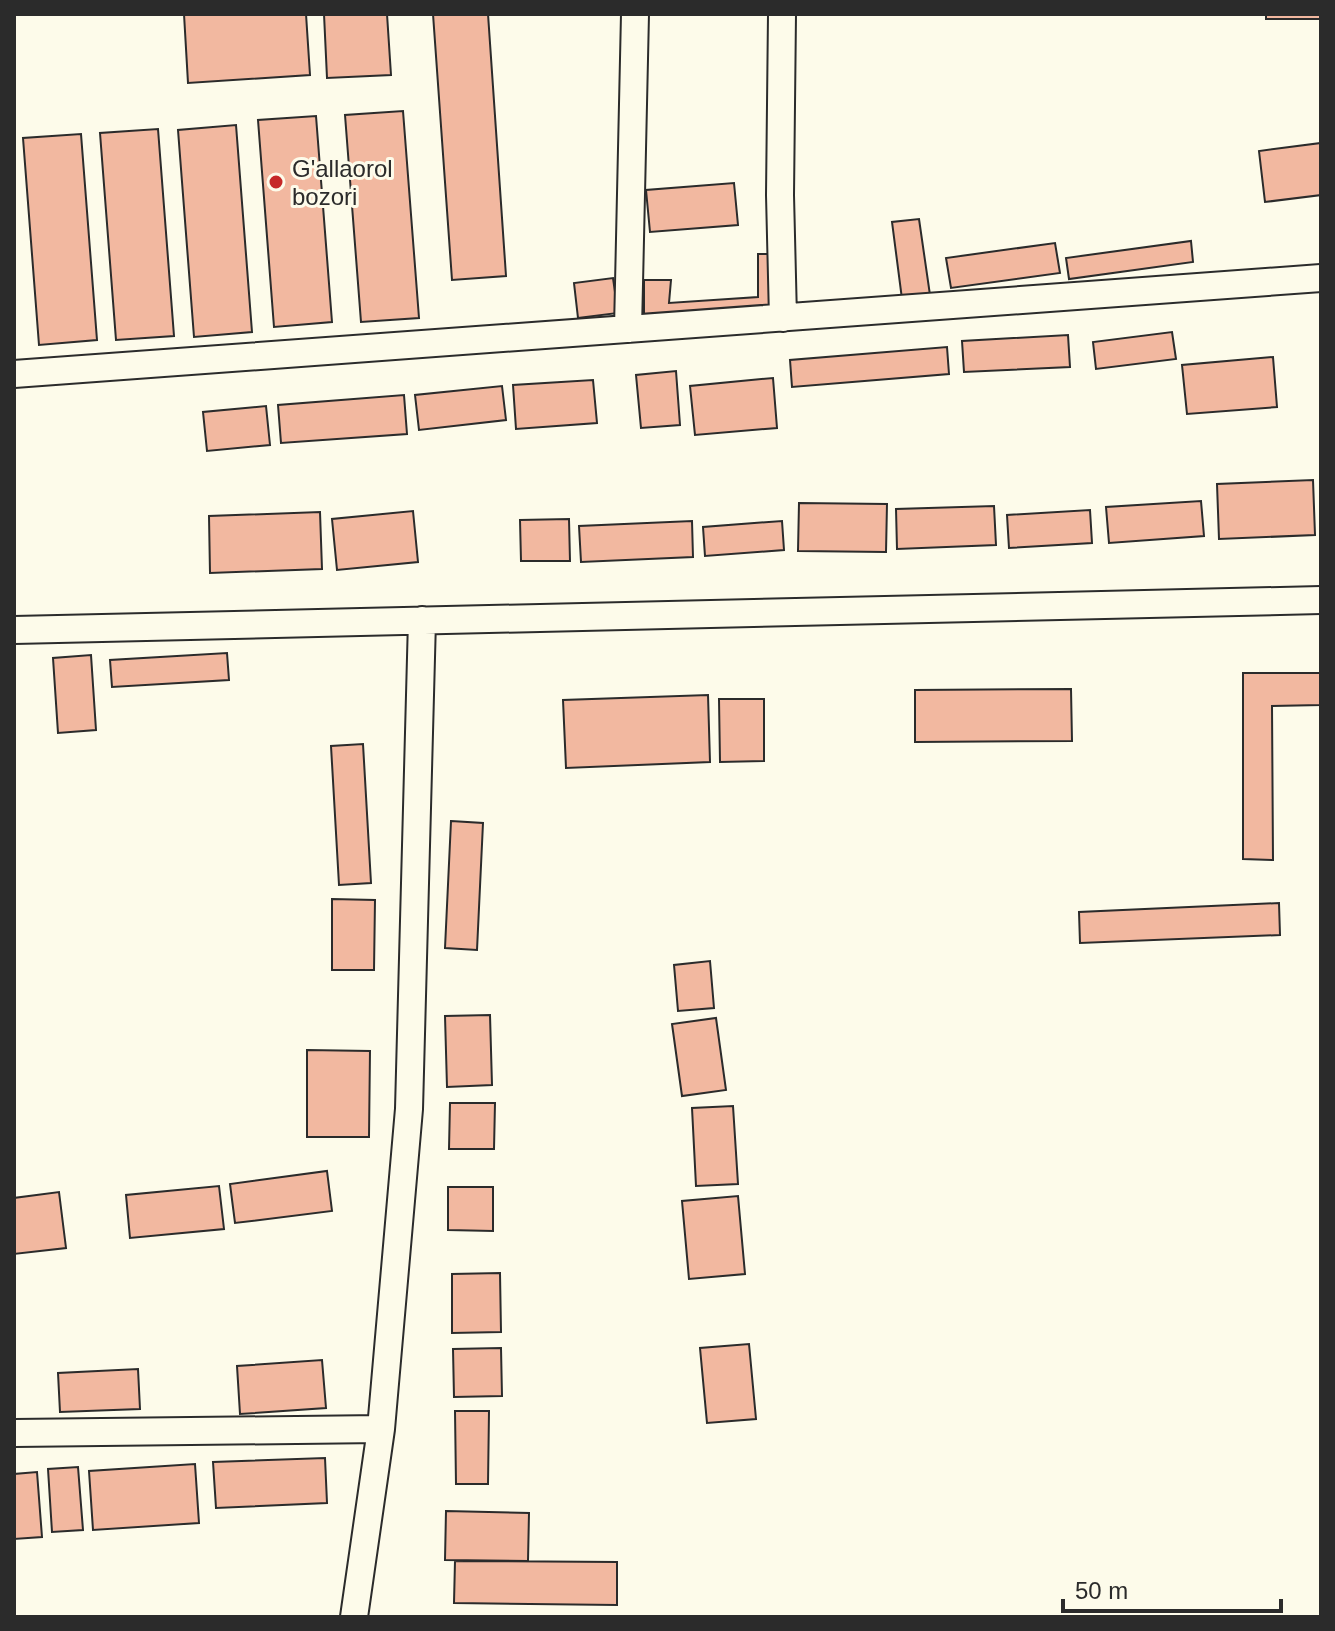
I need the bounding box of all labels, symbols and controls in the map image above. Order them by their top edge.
place label: G'allaorol bozori [292,155,393,210]
marker: G'allaorol bozori [267,173,285,191]
scale bar [1063,1563,1281,1613]
text: 50 m [1075,1577,1128,1604]

